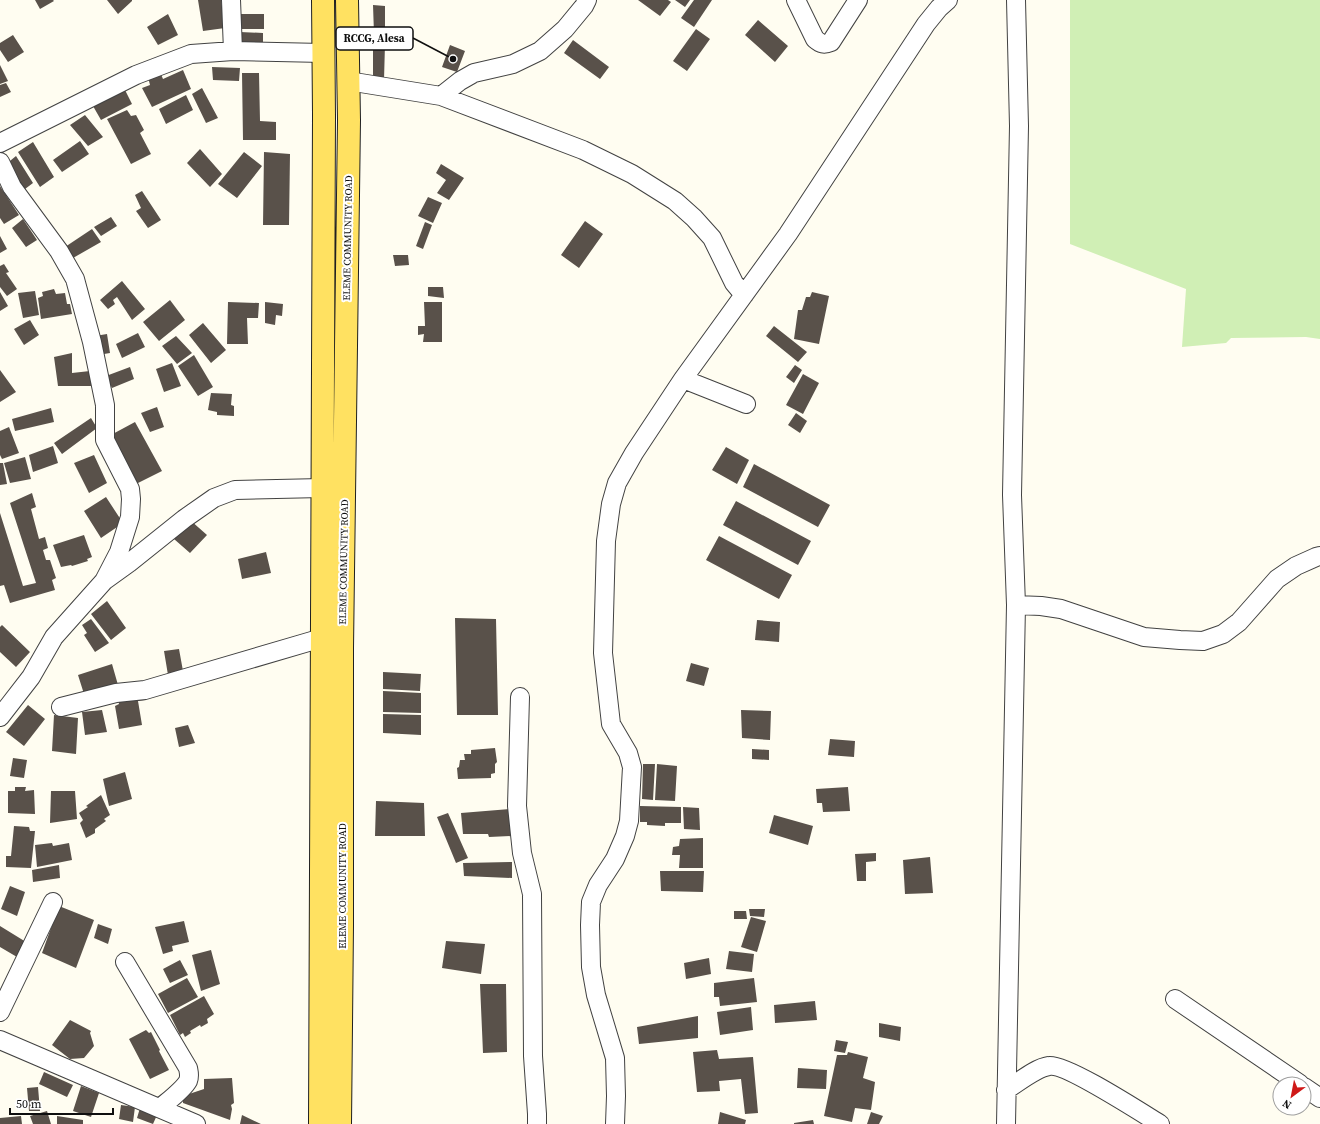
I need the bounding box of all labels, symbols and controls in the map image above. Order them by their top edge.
callout: RCCG, Alesa [336,27,413,50]
text: RCCG, Alesa [343,31,405,46]
street label: ELEME COMMUNITY ROAD [340,175,355,301]
street label: ELEME COMMUNITY ROAD [336,499,351,625]
street label: ELEME COMMUNITY ROAD [336,823,349,949]
north arrow [1272,1076,1312,1116]
scale bar [10,1090,113,1116]
text: 50 m [16,1096,42,1112]
text: N [1280,1096,1294,1113]

